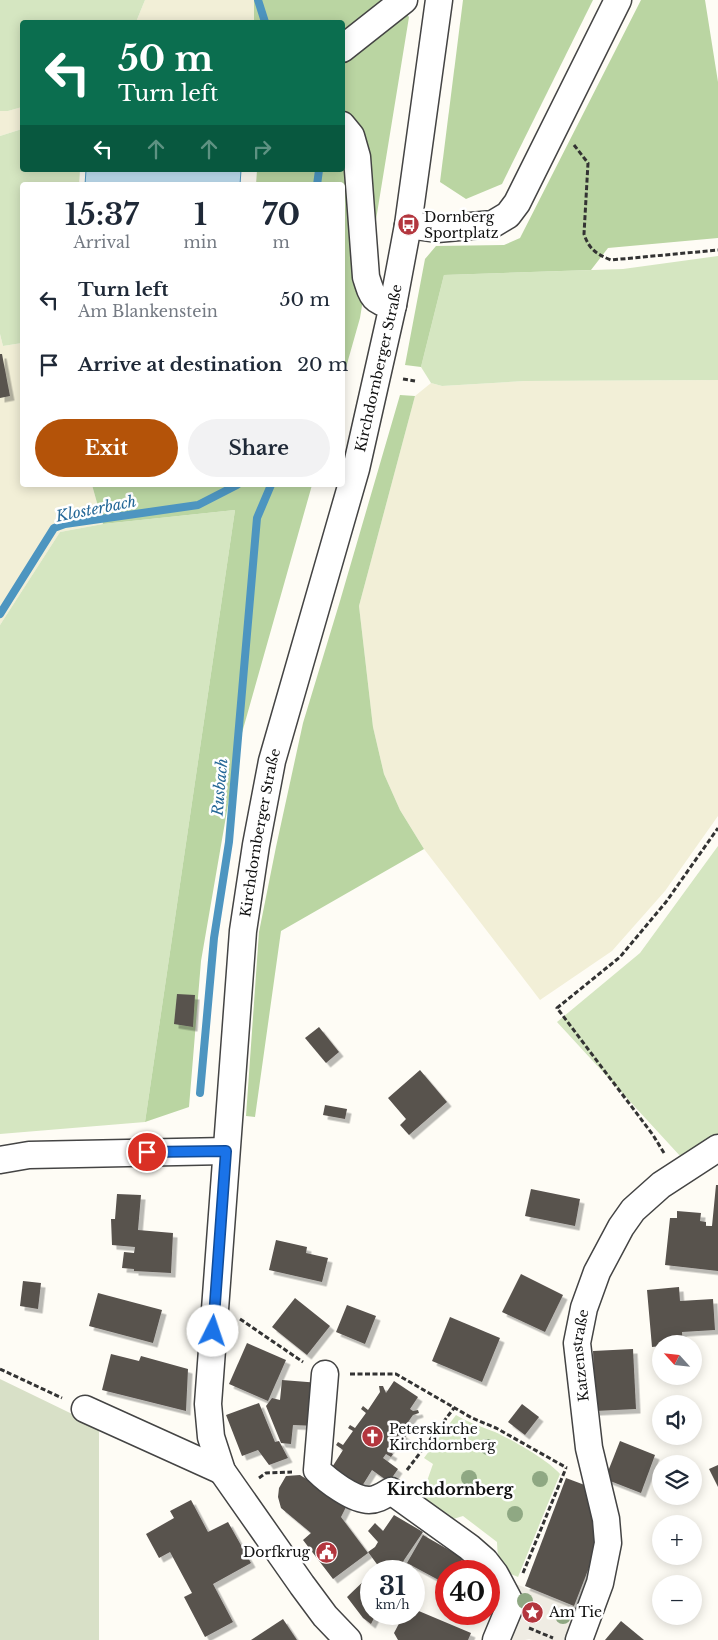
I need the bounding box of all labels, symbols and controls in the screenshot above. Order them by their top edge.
text: 50 m [118,37,213,80]
icon: left [35,40,100,105]
text: Turn left [118,80,218,107]
icon: left [89,135,117,163]
icon: ahead [142,135,170,163]
icon: ahead [195,135,223,163]
icon: right [248,135,276,163]
text: 15:37 [65,196,139,233]
text: 1 [194,196,207,233]
text: 70 [262,196,300,233]
place label: Dornberg Sportplatz [424,208,499,242]
bus stop icon: Dornberg Sportplatz [396,213,420,237]
text: Arrival [73,232,130,252]
text: min [184,232,217,252]
text: m [273,232,290,252]
text: Turn left [78,278,169,301]
street label: Kirchdornberger Straße [351,283,406,454]
icon: left [35,286,63,314]
text: 50 m [280,288,330,311]
text: Am Blankenstein [78,301,218,321]
icon: arrive [35,351,63,379]
text: Arrive at destination [78,353,282,376]
text: 20 m [297,353,348,376]
button: Exit [35,419,178,477]
button: Share [188,419,330,477]
water label: Klosterbach [53,491,138,526]
street label: Kirchdornberger Straße [236,746,284,918]
water label: Rusbach [207,757,232,818]
pin [126,1131,168,1173]
icon: arrive [133,1138,161,1166]
position arrow [186,1304,238,1356]
street label: Katzenstraße [568,1308,593,1403]
north arrow [652,1335,702,1385]
map controls [652,1335,702,1625]
button: sound [652,1395,702,1445]
place label: Peterskirche Kirchdornberg [389,1420,496,1454]
church icon: Peterskirche Kirchdornberg [361,1425,385,1449]
button: layers [652,1455,702,1505]
district label: Kirchdornberg [387,1479,514,1499]
button: + [652,1515,702,1565]
public building icon: Dorfkrug [314,1540,338,1564]
place label: Dorfkrug [243,1543,311,1561]
speed limit sign: 40 [435,1560,500,1625]
text: 31 [379,1571,406,1602]
button: − [652,1575,702,1625]
text: km/h [375,1597,410,1612]
place icon: Am Tie [521,1600,545,1624]
place label: Am Tie [548,1603,602,1621]

